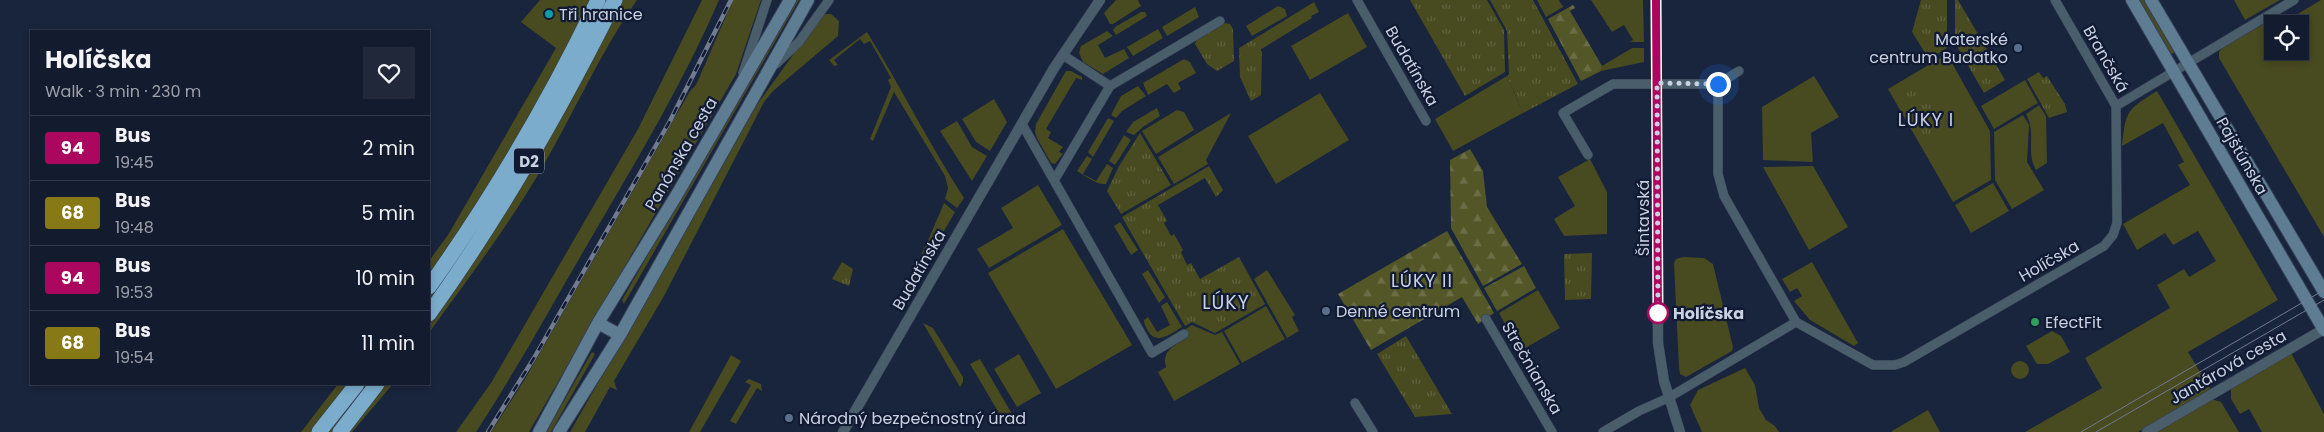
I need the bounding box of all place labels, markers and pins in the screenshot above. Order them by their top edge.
place label: Tři hranice [559,3,643,26]
marker: Tři hranice [543,8,555,20]
place label: Materské centrum Budatko [1869,28,2008,69]
marker: Materské centrum Budatko [2012,42,2024,54]
place label: Denné centrum [1336,300,1460,323]
marker: Holíčska [1647,302,1669,324]
place label: Holíčska [1673,302,1744,325]
marker: Denné centrum [1320,305,1332,317]
place label: EfectFit [2045,311,2102,334]
marker: EfectFit [2029,316,2041,328]
place label: Národný bezpečnostný úrad [799,407,1026,430]
marker: Národný bezpečnostný úrad [783,412,795,424]

